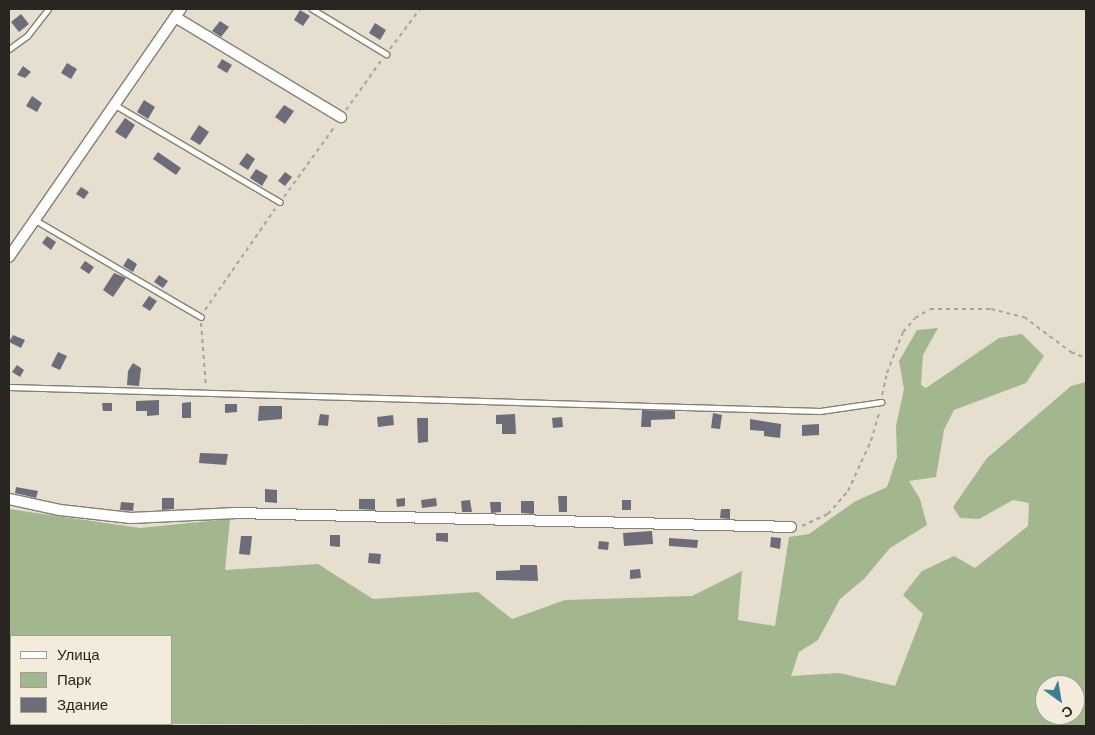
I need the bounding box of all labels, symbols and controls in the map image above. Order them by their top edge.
legend [10,635,172,725]
text: Улица [57,646,100,663]
text: Парк [57,671,91,688]
north arrow [1035,675,1085,725]
text: Здание [57,696,108,713]
text: С [1059,702,1076,721]

